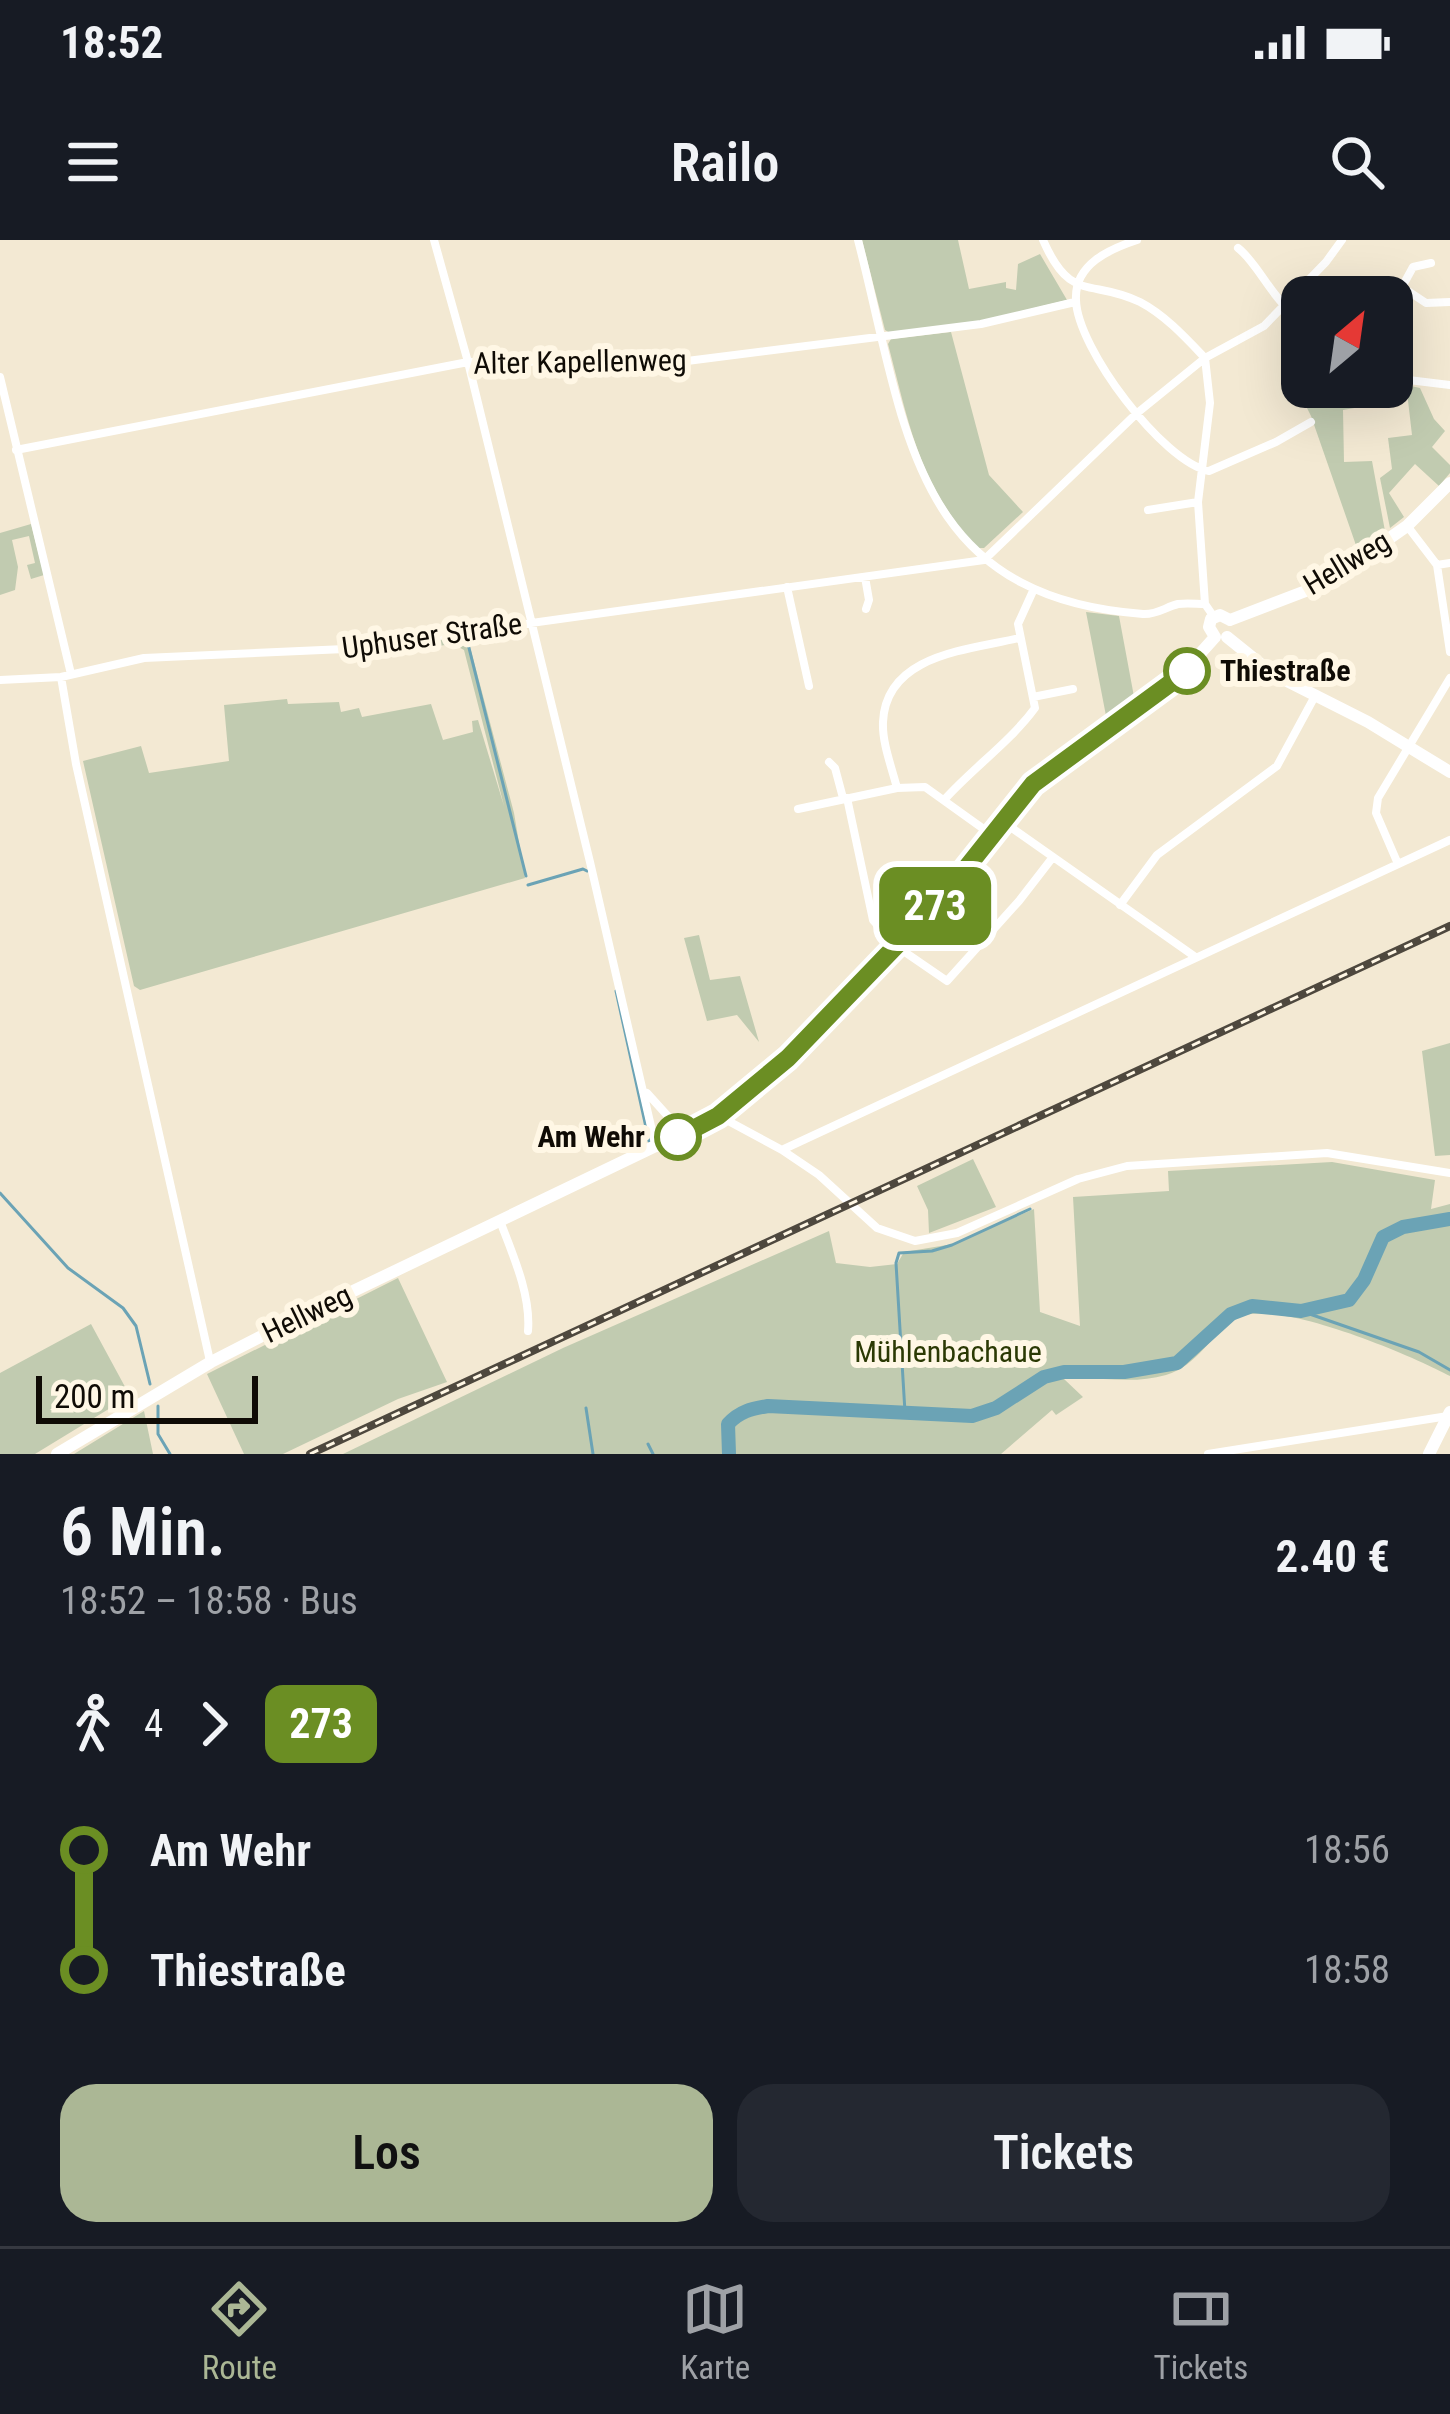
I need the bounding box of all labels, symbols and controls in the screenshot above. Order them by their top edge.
text: 18:52 [60,16,163,69]
icon: menu [60,129,126,195]
icon: search [1324,129,1390,195]
text: Railo [671,131,779,194]
north arrow [1281,276,1413,408]
map controls [1281,276,1413,408]
street label: Alter Kapellenweg [473,342,687,381]
street label: Hellweg [1297,523,1396,602]
street label: Uphuser Straße [340,606,524,665]
marker: Thiestraße [1165,649,1209,693]
place label: Thiestraße [1220,653,1351,688]
line badge: 273 [866,867,1004,945]
text: 273 [903,881,967,930]
marker: Am Wehr [656,1115,700,1159]
place label: Am Wehr [538,1119,645,1154]
street label: Hellweg [257,1277,357,1350]
park label: Mühlenbachaue [854,1334,1042,1369]
scale bar [36,1370,258,1423]
text: 200 m [54,1377,135,1416]
text: 6 Min. [60,1494,226,1571]
text: 2.40 € [1276,1530,1390,1583]
text: 18:52 – 18:58 · Bus [60,1578,358,1624]
icon: walk [60,1691,126,1757]
icon: forward [181,1691,247,1757]
text: 273 [289,1699,353,1748]
text: 4 [144,1701,163,1747]
text: Am Wehr [150,1824,311,1877]
text: 18:56 [1304,1827,1390,1873]
text: Thiestraße [150,1944,346,1997]
text: 18:58 [1304,1947,1390,1993]
button: Los [60,2084,713,2222]
button: Tickets [737,2084,1390,2222]
tab: Route [202,2276,277,2387]
tab: Karte [680,2276,750,2387]
tab: Tickets [1153,2276,1248,2387]

